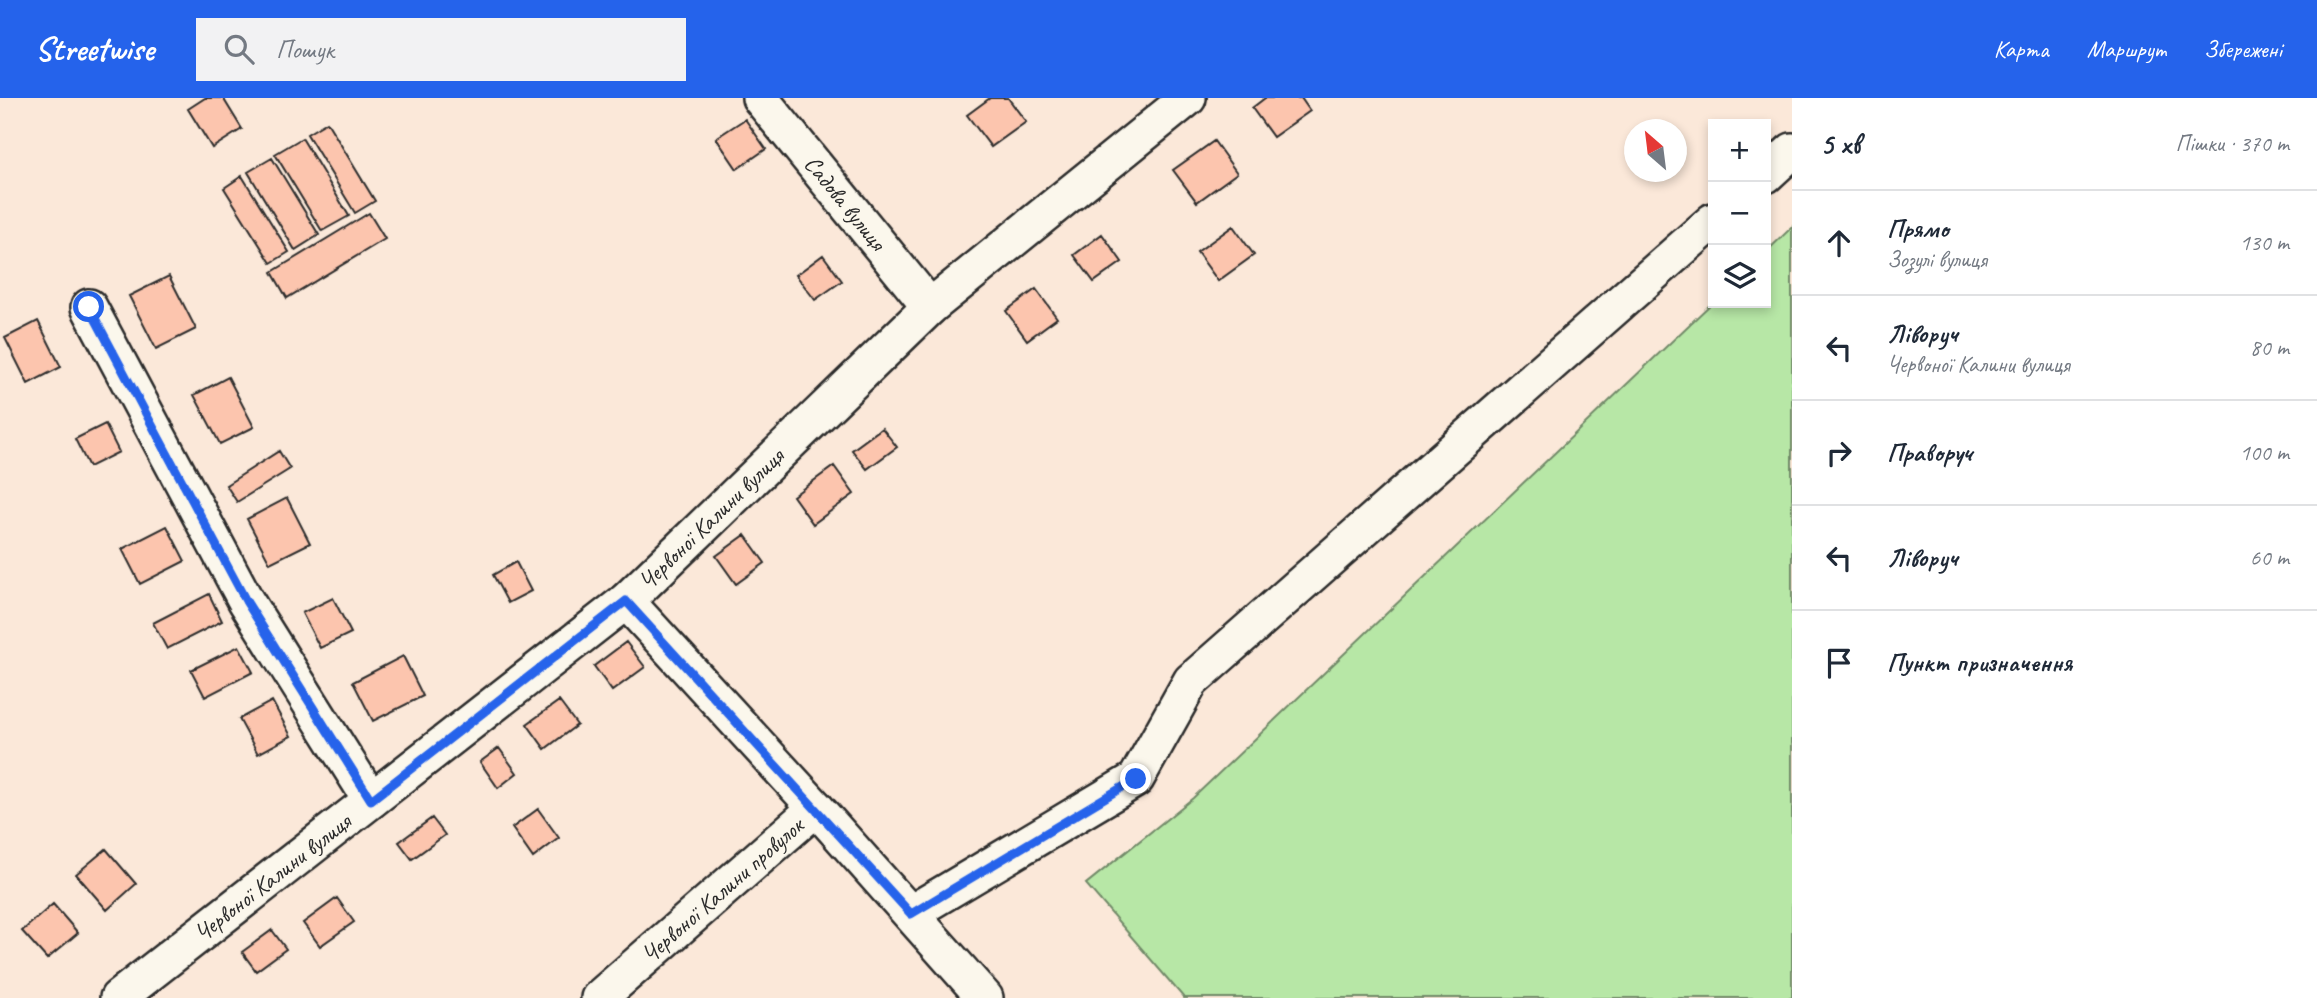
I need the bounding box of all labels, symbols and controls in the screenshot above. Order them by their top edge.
search box [196,18,686,81]
text: Streetwise [35,28,154,70]
icon: search [220,30,258,68]
text: Пошук [276,33,334,66]
text: Карта [1994,34,2049,64]
text: Маршрут [2087,34,2166,64]
text: Збережені [2204,34,2282,64]
north arrow [1624,119,1687,182]
map controls [1708,119,1771,308]
button: + [1708,119,1771,182]
text: 5 хв [1820,125,1860,163]
text: Пішки · 370 m [2175,129,2289,158]
street label: Садова вулиця [798,149,894,258]
button: − [1708,182,1771,245]
text: Прямо [1887,212,1949,245]
icon: ahead [1820,224,1858,262]
text: 130 m [2240,228,2289,257]
button: layers [1708,245,1771,308]
text: Зозулі вулиця [1887,245,1987,274]
route start [73,291,104,322]
text: Ліворуч [1887,317,1958,350]
icon: left [1820,329,1858,367]
text: 80 m [2250,333,2289,362]
text: Червоної Калини вулиця [1887,350,2070,379]
icon: right [1820,434,1858,472]
text: Праворуч [1887,436,1972,469]
text: 100 m [2240,438,2289,467]
street label: Червоної Калини вулиця [632,440,791,596]
icon: left [1820,539,1858,577]
text: Ліворуч [1887,541,1958,574]
text: 60 m [2250,543,2289,572]
icon: arrive [1820,644,1858,682]
text: Пункт призначення [1887,646,2072,679]
route end [1120,763,1151,794]
street label: Червоної Калини вулиця [188,806,358,948]
street label: Червоної Калини провулок [635,810,811,969]

